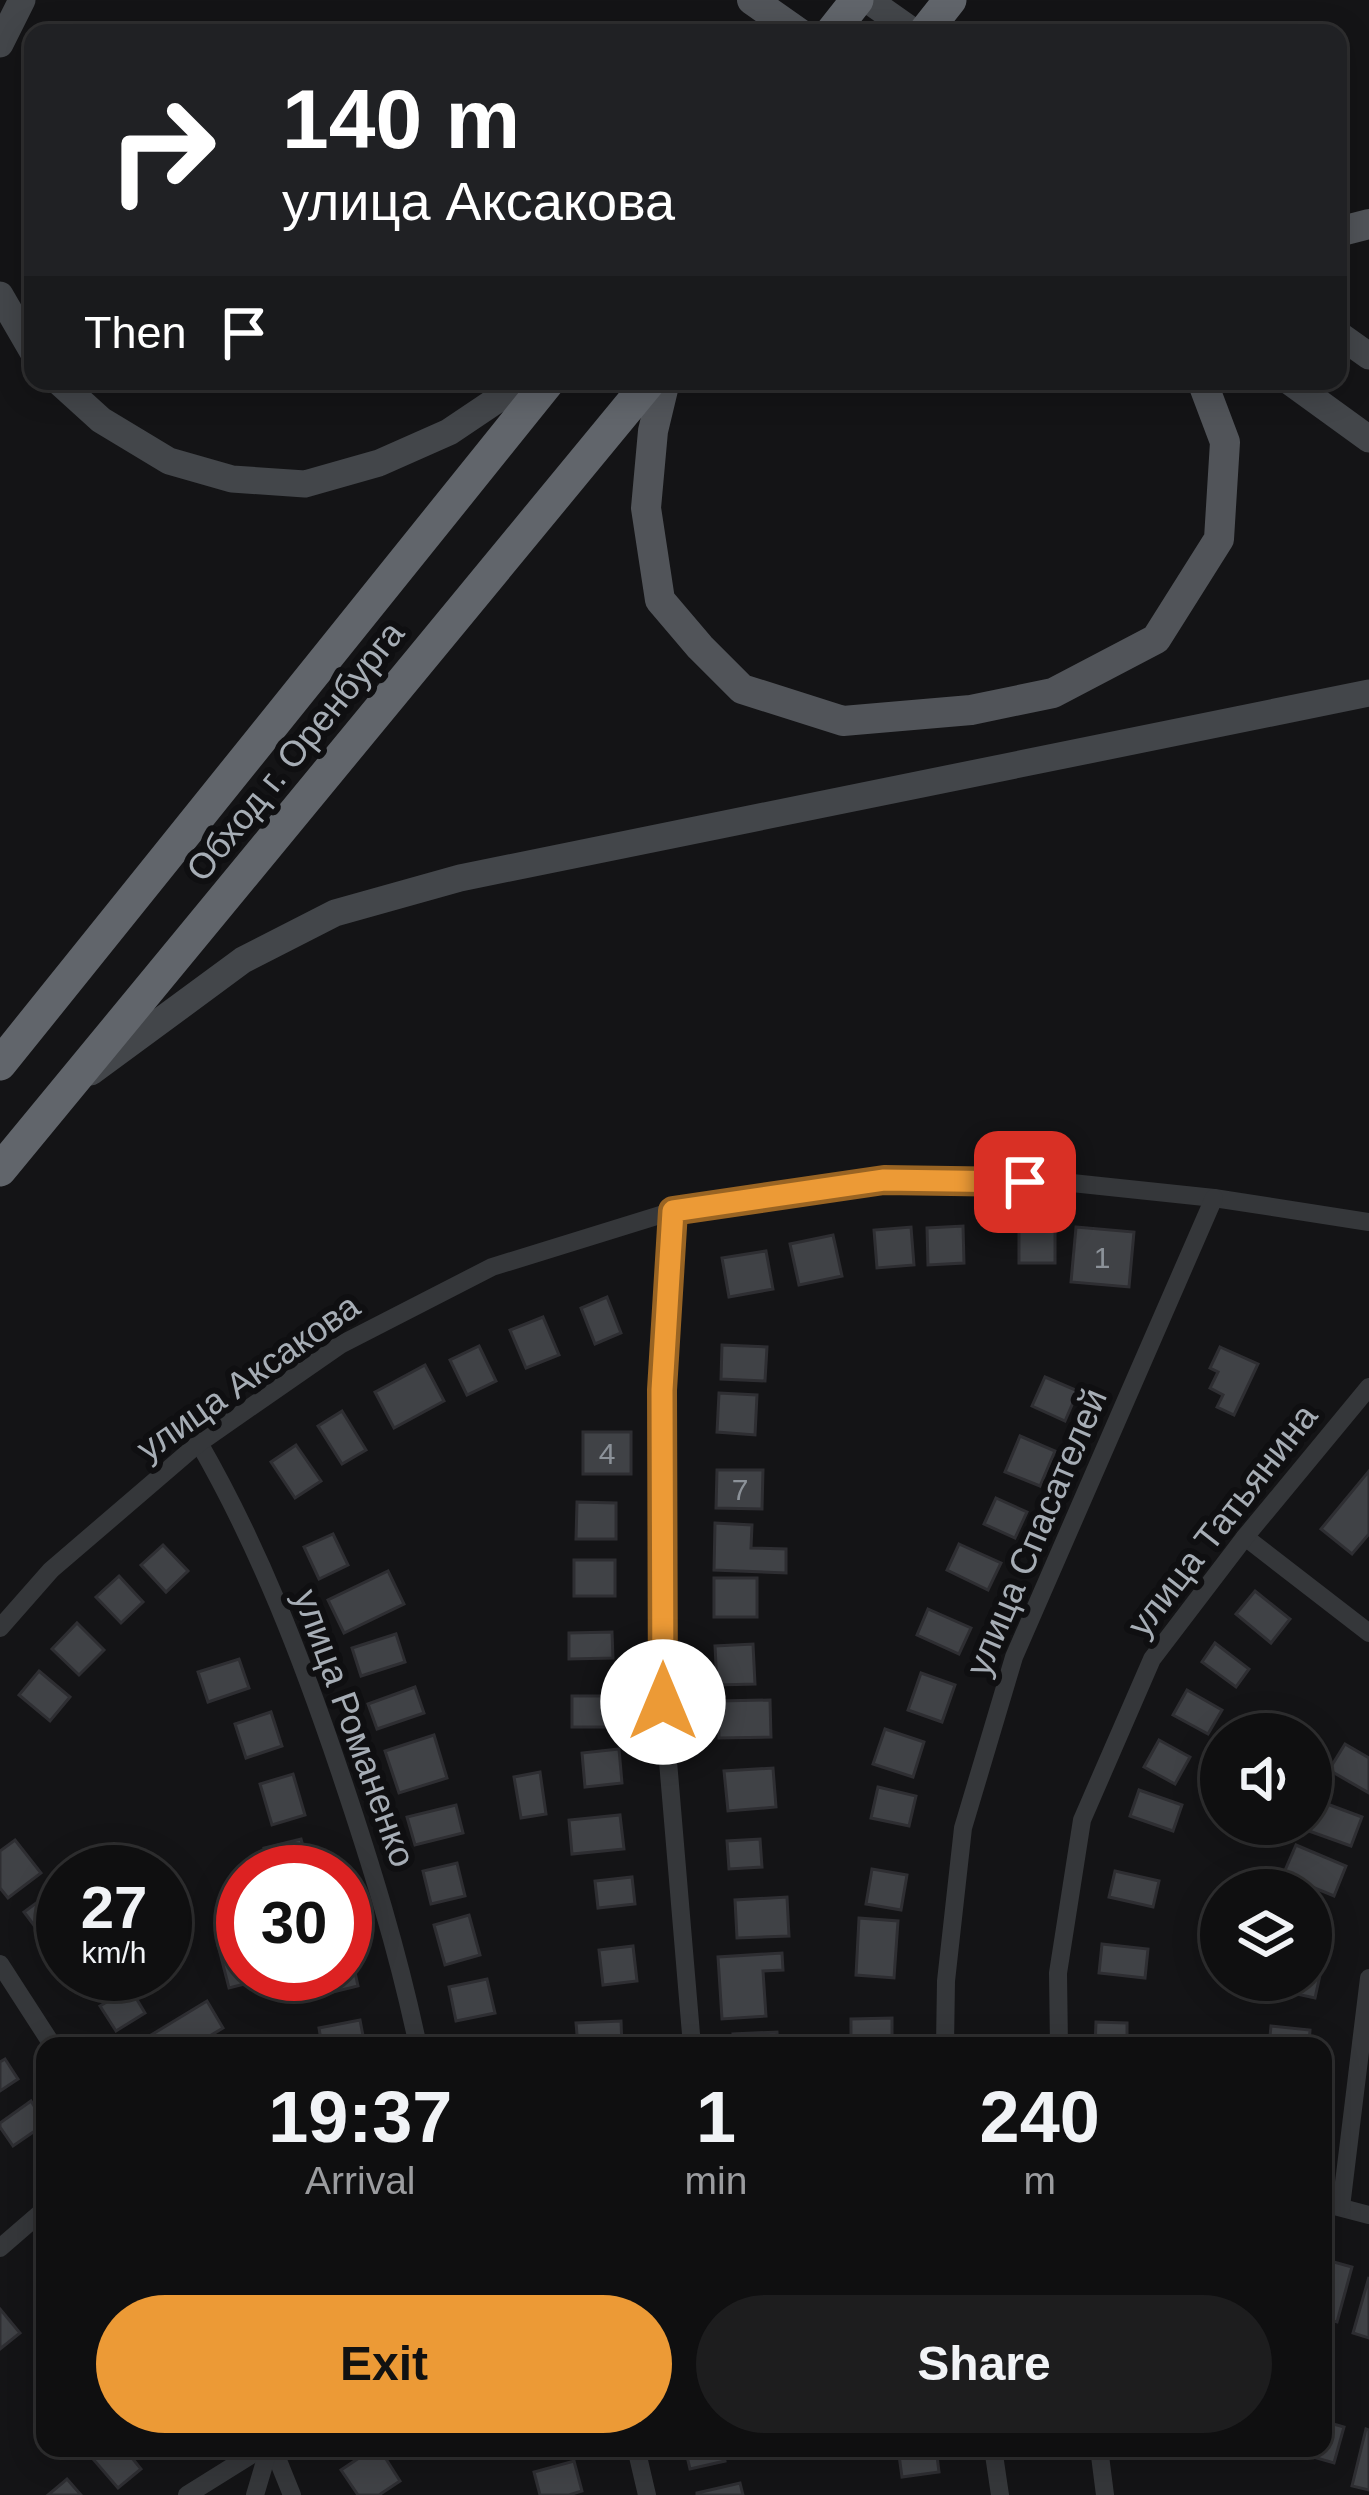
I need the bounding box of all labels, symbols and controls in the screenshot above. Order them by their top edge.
icon: right [84,72,240,228]
text: 140 m [282,72,520,166]
text: улица Аксакова [282,171,675,231]
icon: arrive [211,300,277,366]
text: Then [84,307,187,358]
street label: Обход г. Оренбурга [178,612,413,889]
pin [974,1131,1076,1233]
icon: arrive [992,1149,1058,1215]
house number: 1 [1094,1241,1110,1274]
street label: улица Аксакова [129,1284,368,1469]
street label: улица Спасателей [957,1382,1115,1682]
street label: улица Татьянина [1119,1395,1326,1644]
house number: 4 [599,1437,615,1470]
house number: 7 [732,1473,748,1506]
street label: улица Романенко [286,1584,424,1872]
position arrow [600,1639,726,1765]
map controls [1200,1713,1332,2001]
button: sound [1200,1713,1332,1845]
speed limit sign: 30 [216,1845,372,2001]
button: layers [1200,1869,1332,2001]
text: 27 [81,1874,147,1941]
text: km/h [81,1936,147,1969]
text: 19:37 [268,2077,452,2157]
text: 1 [696,2077,736,2157]
text: 240 [980,2077,1100,2157]
text: Arrival [305,2159,416,2202]
text: min [685,2159,747,2202]
text: m [1023,2159,1056,2202]
button: Exit [96,2295,672,2433]
button: Share [696,2295,1272,2433]

